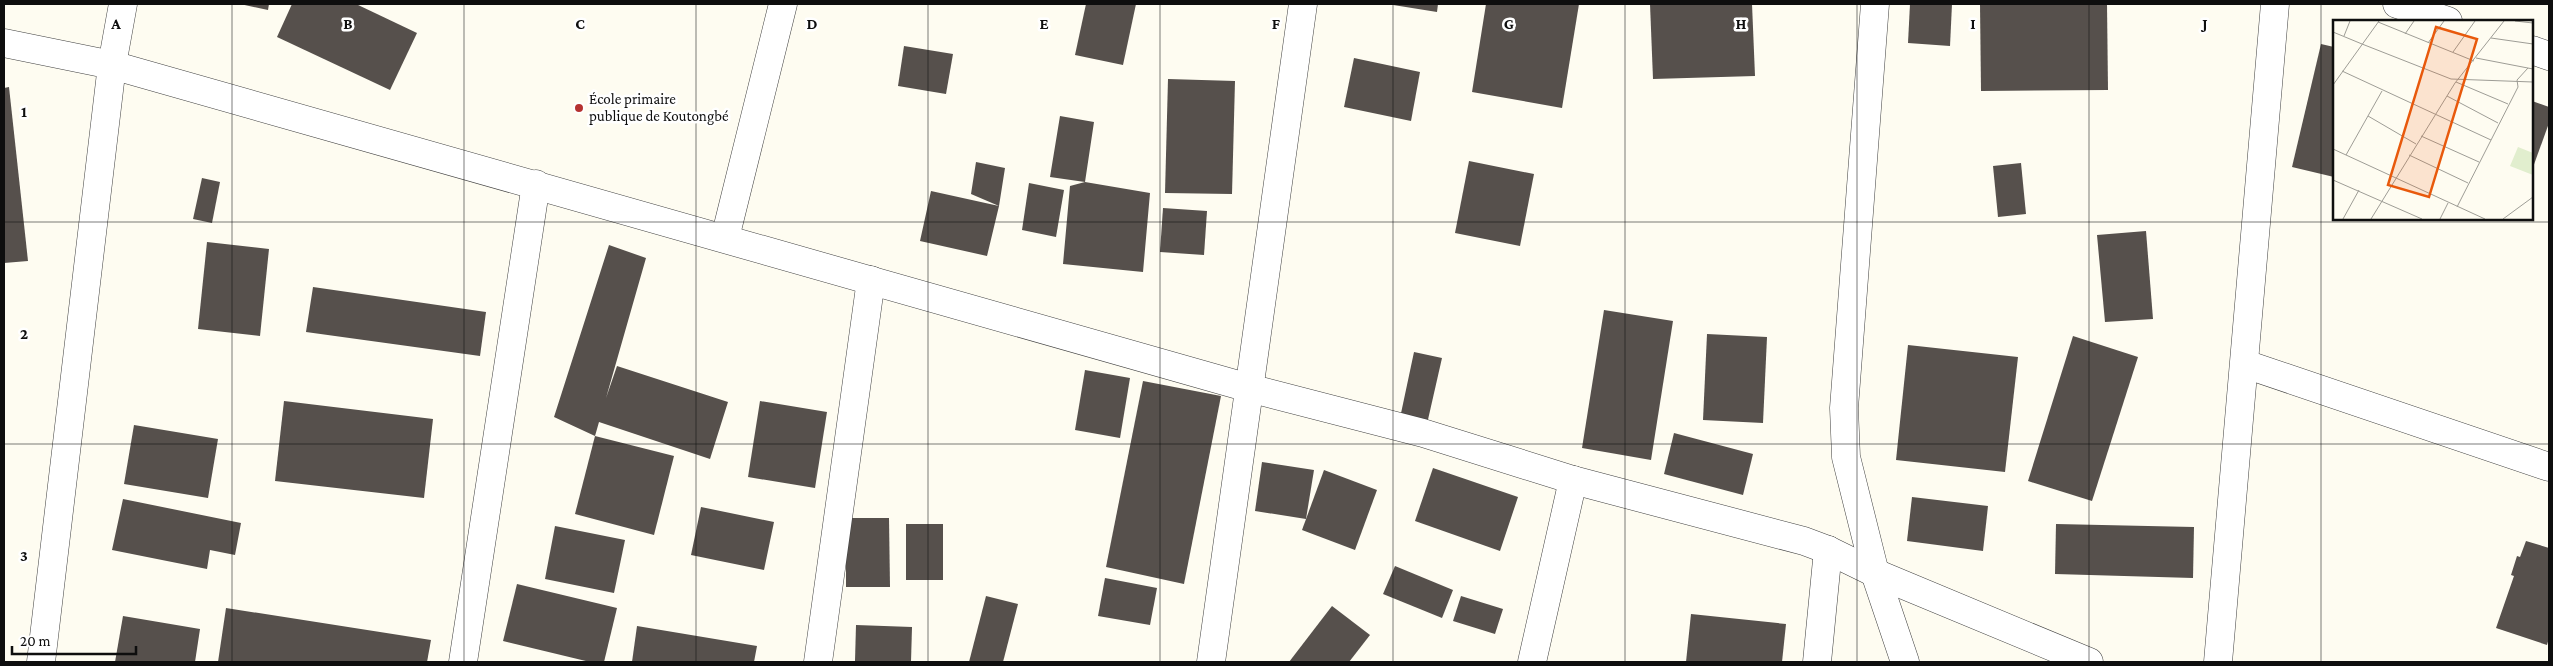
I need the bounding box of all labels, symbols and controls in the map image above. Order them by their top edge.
text: A [110,15,121,32]
text: B [343,15,353,32]
text: C [575,15,585,32]
text: D [806,15,818,32]
text: E [1039,15,1049,32]
text: F [1272,15,1281,32]
text: G [1504,15,1514,32]
text: H [1736,15,1747,32]
text: I [1970,15,1976,32]
text: J [2200,15,2208,32]
inset map [2333,20,2533,220]
place label: École primaire publique de Koutongbé [589,91,729,125]
marker: École primaire publique de Koutongbé [573,102,585,114]
text: 1 [21,103,27,120]
text: 2 [20,325,28,342]
text: 3 [20,547,28,564]
scale bar [12,624,136,656]
text: 20 m [20,633,51,649]

